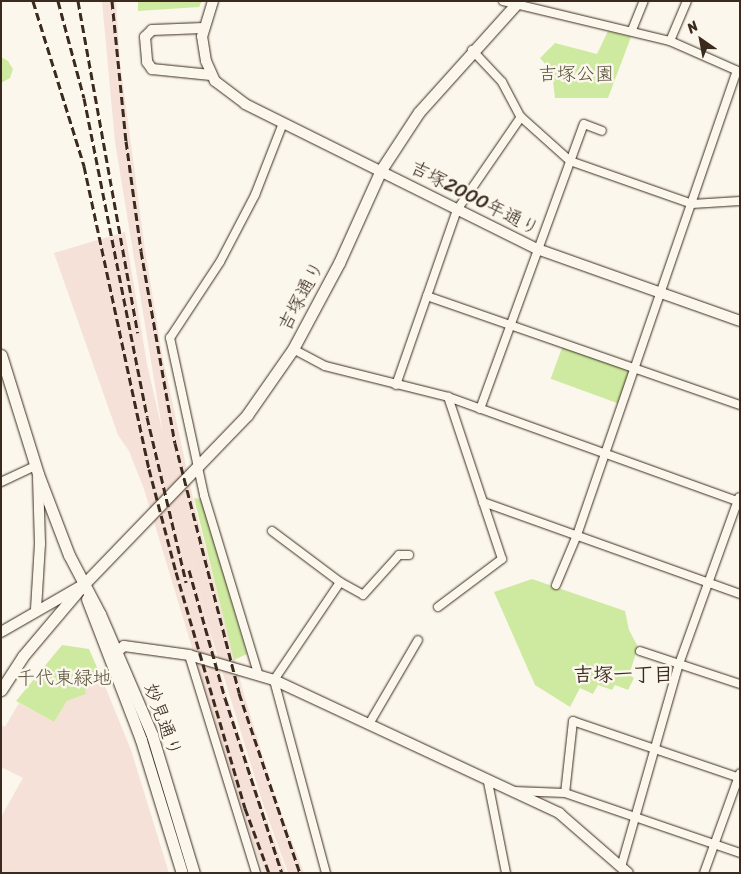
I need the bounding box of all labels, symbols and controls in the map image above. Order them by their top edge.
text: N [682,14,703,40]
north arrow [676,15,726,65]
park label: 吉塚公園 [538,63,614,85]
street label: 吉塚2000年通り [407,156,543,240]
street label: 吉塚通り [273,257,329,335]
district label: 吉塚一丁目 [573,662,673,686]
park label: 千代東緑地 [17,667,111,689]
street label: 妙見通り [139,680,187,760]

